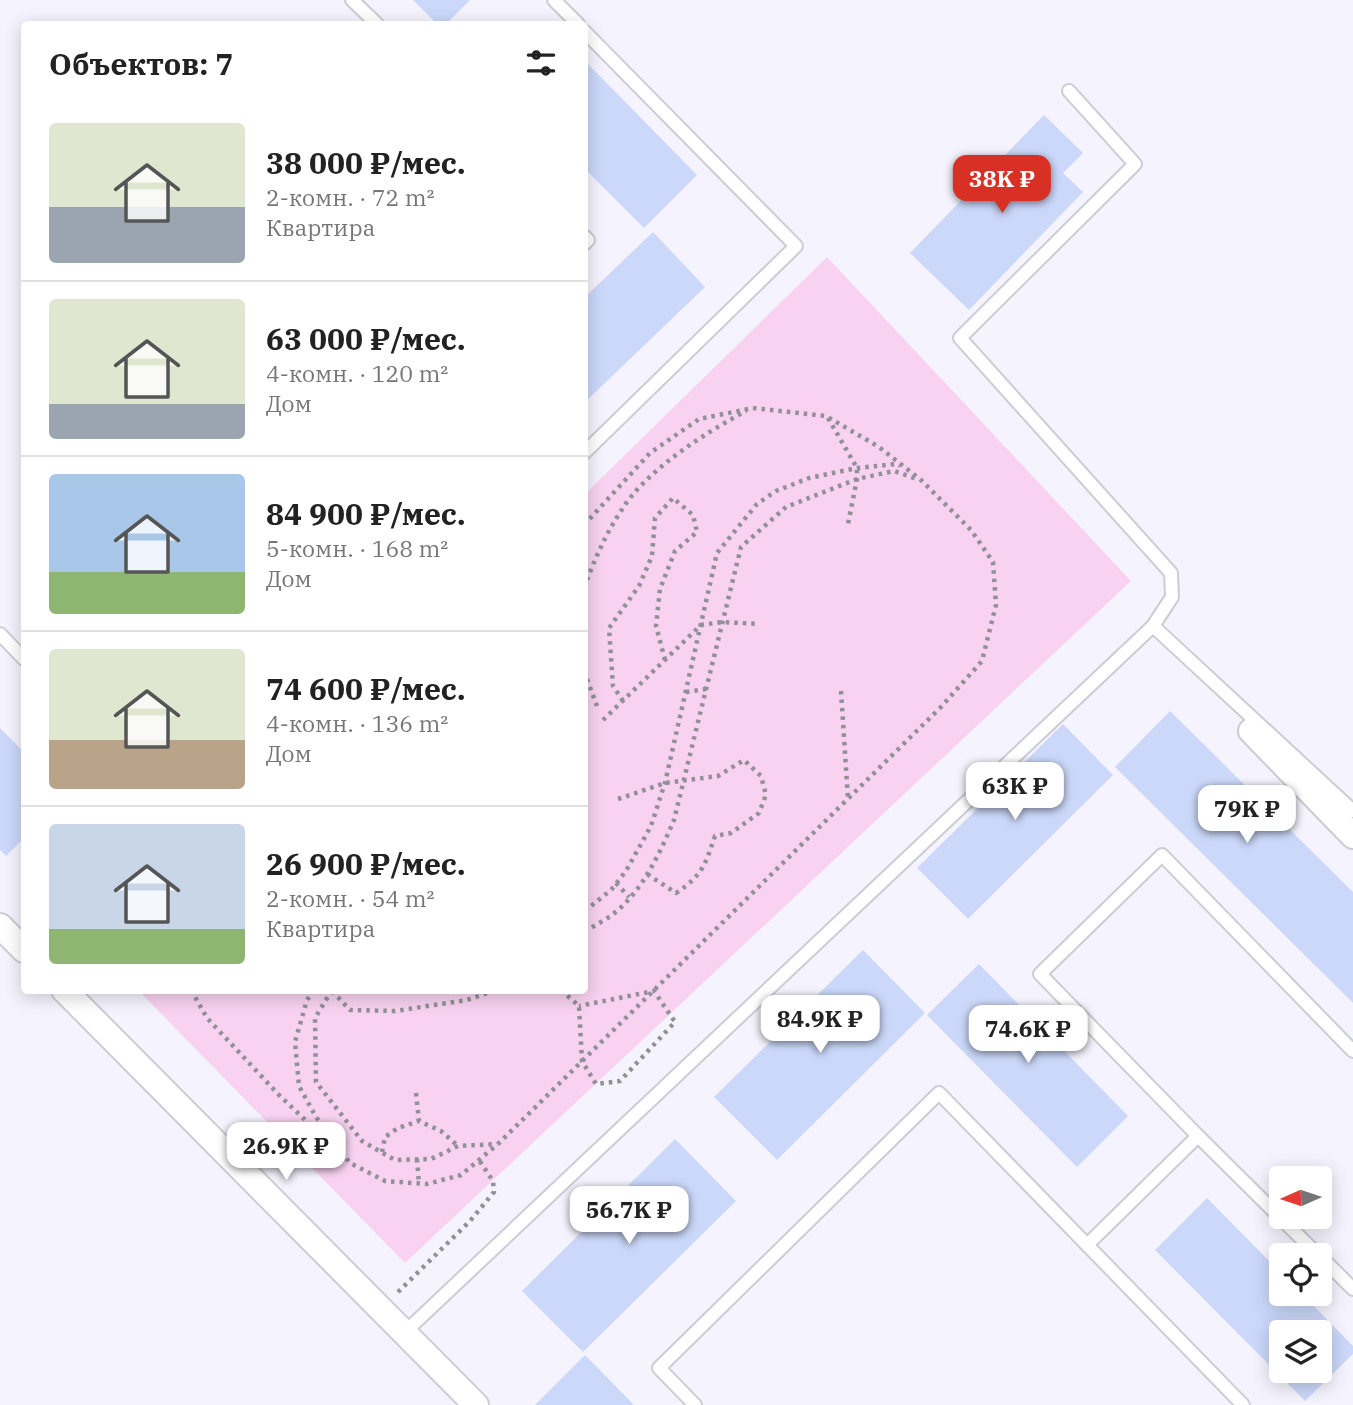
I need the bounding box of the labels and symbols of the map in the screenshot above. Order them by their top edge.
pin: 38K ₽ [953,156,1051,215]
pin: 63K ₽ [966,762,1064,822]
pin: 79K ₽ [1198,786,1296,845]
pin: 84.9K ₽ [755,996,885,1055]
pin: 74.6K ₽ [963,1006,1093,1065]
pin: 26.9K ₽ [221,1122,351,1182]
north arrow [1269,1166,1332,1228]
pin: 56.7K ₽ [564,1186,694,1246]

